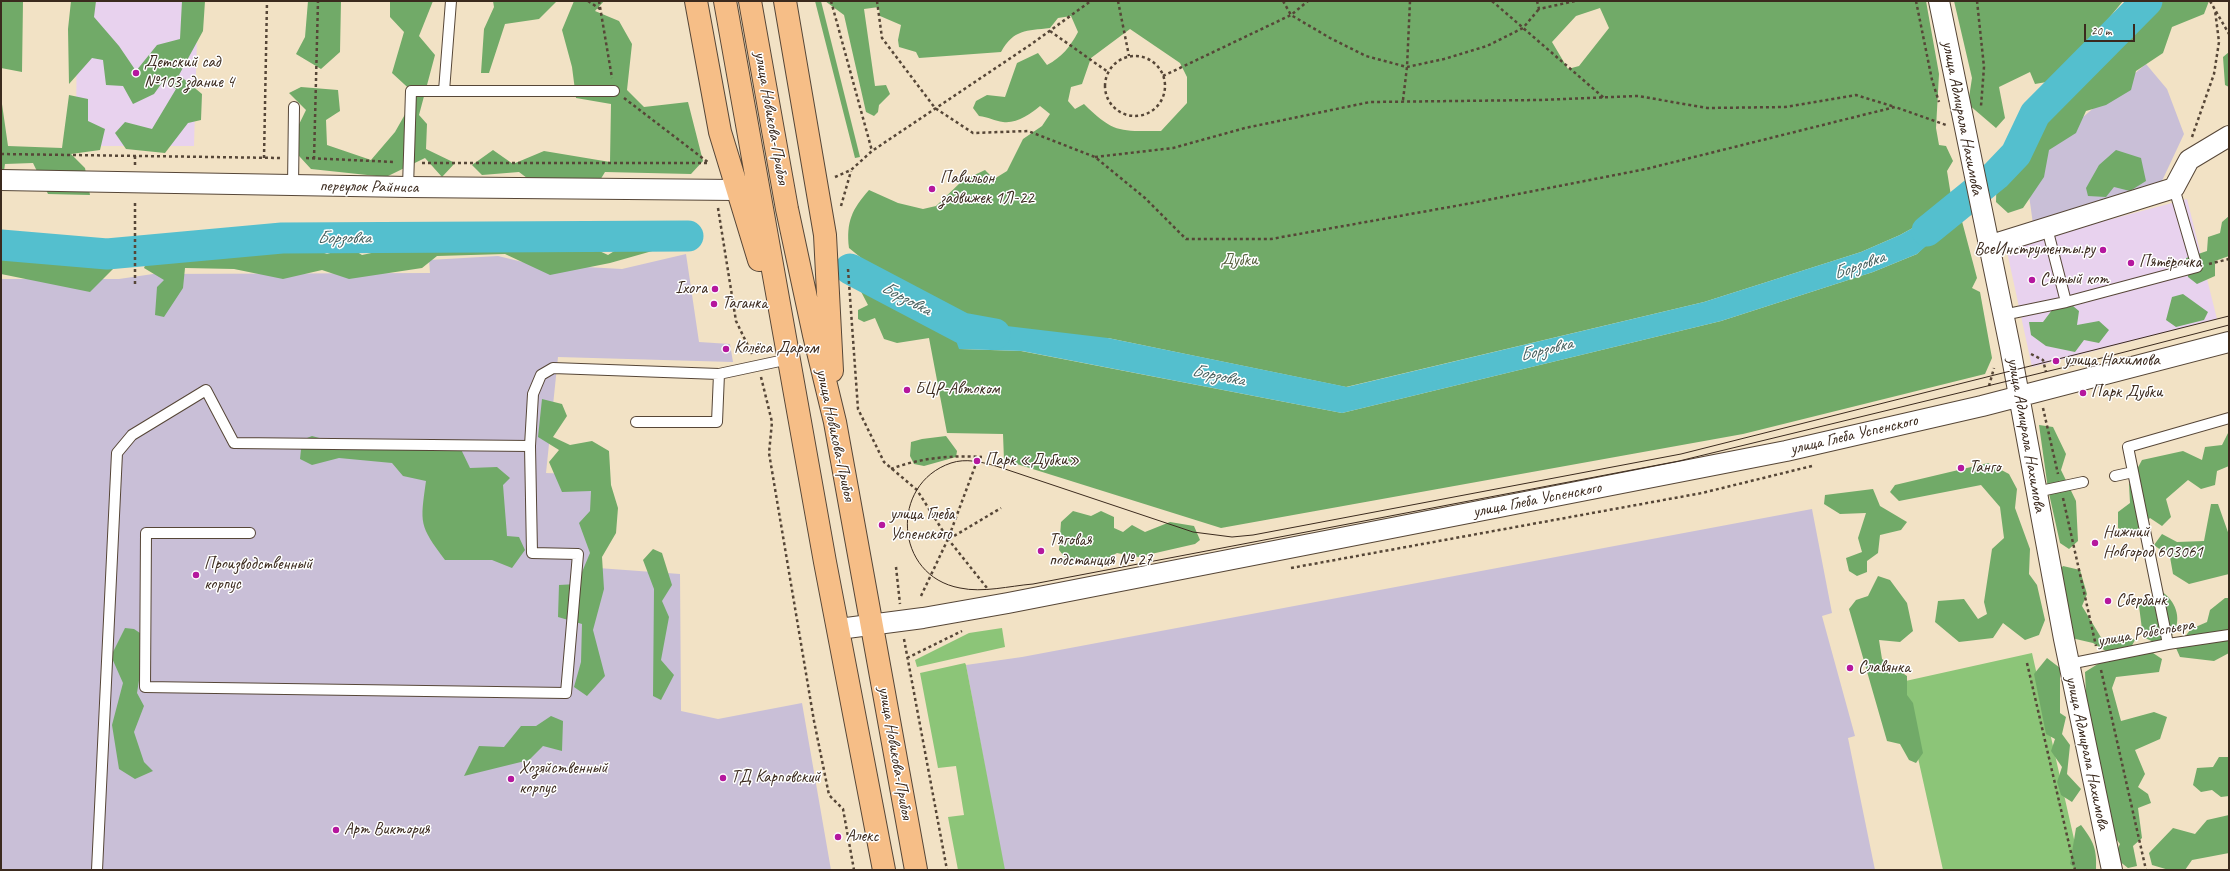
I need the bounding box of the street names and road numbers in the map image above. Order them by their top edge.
street label: улица Адмирала Нахимова [1937,39,1987,197]
street label: улица Новикова-Прибоя [749,50,793,186]
street label: переулок Райниса [319,176,419,198]
street label: улица Адмирала Нахимова [2002,356,2050,514]
street label: улица Новикова-Прибоя [811,367,859,503]
street label: улица Глеба Успенского [1788,410,1920,460]
street label: улица Глеба Успенского [1471,478,1603,522]
street label: улица Робеспьера [2096,614,2196,652]
street label: улица Адмирала Нахимова [2061,674,2113,832]
street label: улица Новикова-Прибоя [873,685,917,821]

